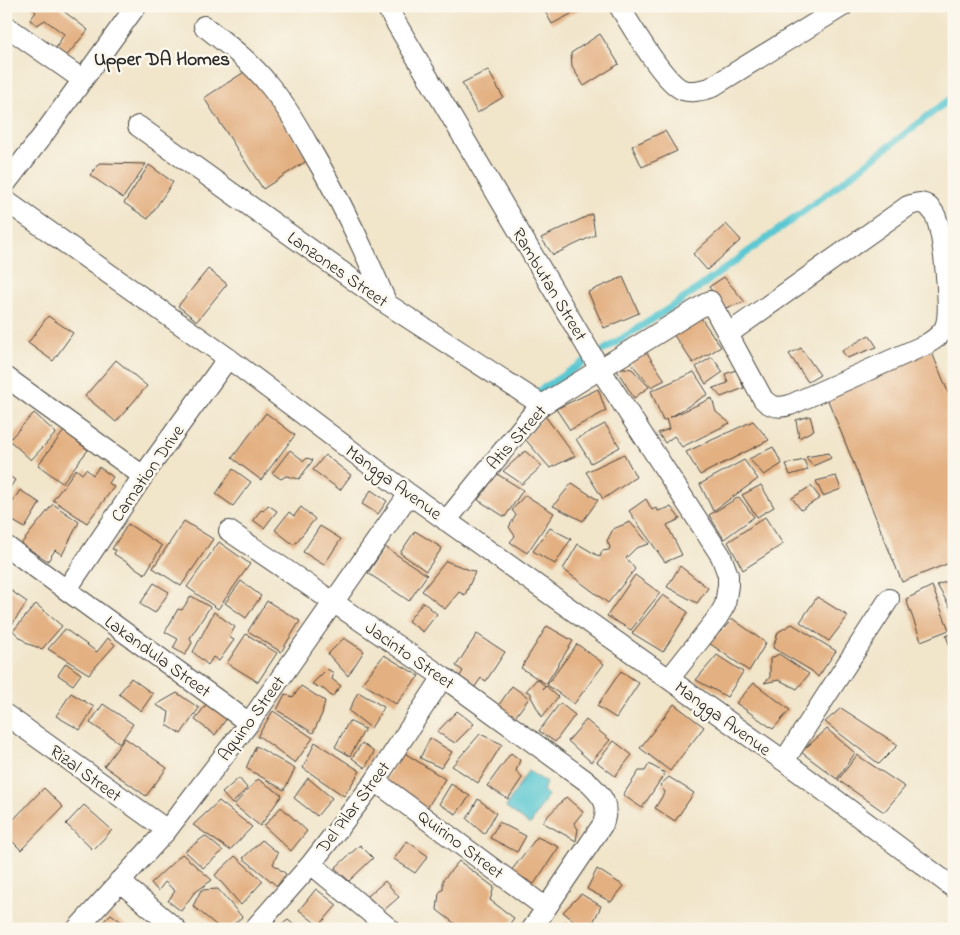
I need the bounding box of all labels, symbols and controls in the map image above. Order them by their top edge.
district label: Upper DA Homes [94,47,230,74]
street label: Rambutan Street [504,224,592,347]
street label: Lanzones Street [281,226,393,315]
street label: Atis Street [481,400,554,477]
street label: Carnation Drive [105,419,192,528]
street label: Mangga Avenue [339,440,447,529]
street label: Lakandula Street [98,610,215,705]
street label: Jacinto Street [359,616,459,697]
street label: Aquino Street [213,671,293,767]
street label: Mangga Avenue [668,676,776,765]
street label: Rizal Street [43,740,126,810]
street label: Del Pilar Street [311,757,398,861]
street label: Quirino Street [411,805,508,887]

